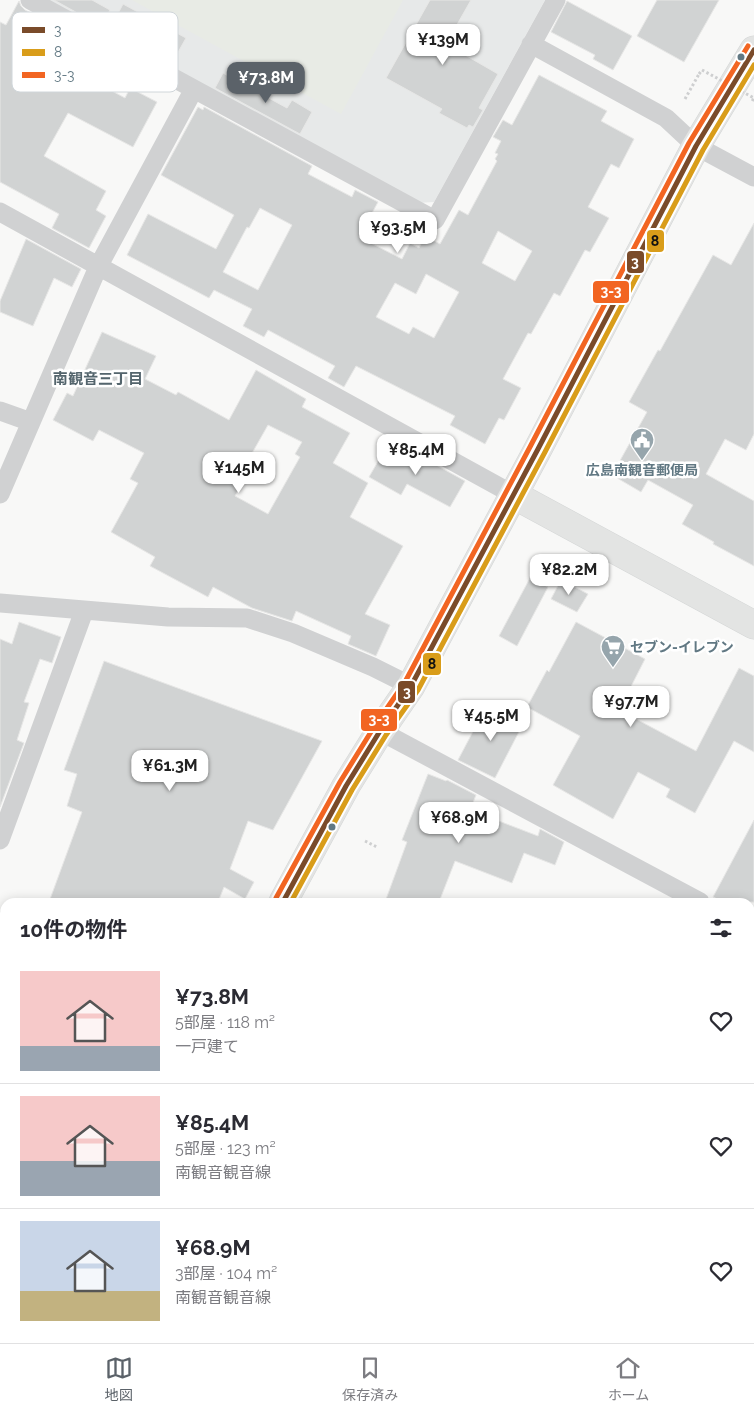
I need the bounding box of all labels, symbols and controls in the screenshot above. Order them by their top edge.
legend [12,12,178,92]
text: 3 [54,22,61,38]
pin: ¥139M [408,23,478,66]
text: ¥139M [417,30,469,49]
text: 8 [54,44,62,60]
unlabelled marker [736,52,746,62]
pin: ¥73.8M [225,62,307,104]
text: 3-3 [54,67,74,83]
text: ¥73.8M [238,68,294,87]
pin: ¥93.5M [357,212,439,254]
text: ¥93.5M [370,218,426,237]
line badge: 8 [646,229,665,253]
text: 8 [651,233,659,249]
line badge: 3 [626,250,645,274]
text: 3 [631,254,639,270]
line badge: 3-3 [592,280,630,304]
text: 3-3 [600,283,622,299]
district label: 南観音三丁目 [53,370,143,388]
public building icon: 広島南観音郵便局 [629,427,655,461]
pin: ¥85.4M [375,434,457,476]
text: ¥85.4M [388,440,444,459]
pin: ¥145M [204,452,274,494]
text: ¥145M [213,458,265,477]
place label: 広島南観音郵便局 [586,462,698,478]
pin: ¥82.2M [528,554,610,596]
text: ¥82.2M [541,560,597,579]
supermarket icon: セブン-イレブン [600,634,626,668]
place label: セブン-イレブン [630,639,734,655]
line badge: 8 [422,652,442,676]
text: 8 [428,656,436,672]
line badge: 3 [397,680,416,704]
text: 3 [403,684,411,700]
pin: ¥97.7M [590,686,672,728]
text: ¥97.7M [603,692,659,711]
pin: ¥45.5M [450,700,532,742]
text: ¥45.5M [463,706,519,725]
line badge: 3-3 [360,708,398,732]
text: 3-3 [368,711,390,727]
pin: ¥61.3M [129,750,211,792]
text: ¥61.3M [142,756,198,775]
pin: ¥68.9M [418,802,500,844]
text: ¥68.9M [430,808,488,827]
unlabelled marker [327,822,337,832]
icon: filters [707,914,735,942]
text: 10件の物件 [20,917,127,942]
text: ¥73.8M [175,984,249,1009]
icon: home [60,991,120,1051]
icon: heart [707,1007,735,1035]
text: 5部屋 · 118 m² [175,1013,275,1032]
text: 一戸建て [175,1037,239,1056]
text: ¥85.4M [175,1110,249,1135]
icon: home [60,1116,120,1176]
icon: heart [707,1132,735,1160]
text: 5部屋 · 123 m² [175,1139,276,1158]
text: 南観音観音線 [175,1163,271,1182]
text: ¥68.9M [175,1235,251,1260]
icon: home [60,1241,120,1301]
icon: heart [707,1257,735,1285]
text: 3部屋 · 104 m² [175,1264,277,1283]
text: 南観音観音線 [175,1288,271,1307]
tab: 地図 [105,1354,133,1404]
tab: 保存済み [342,1354,398,1404]
tab: ホーム [608,1354,649,1404]

